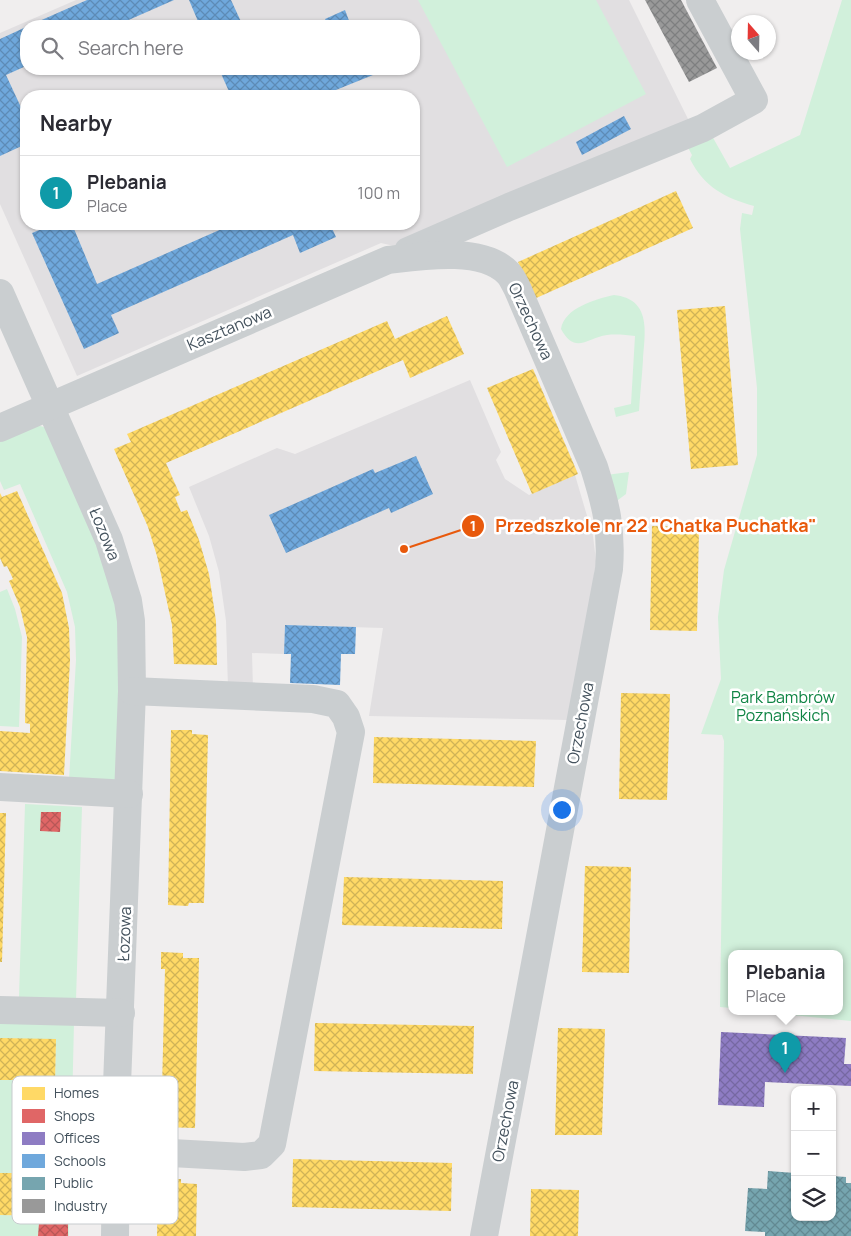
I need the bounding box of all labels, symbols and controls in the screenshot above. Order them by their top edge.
north arrow [731,15,776,60]
search box [20,20,420,75]
icon: search [38,34,66,62]
text: Search here [78,35,184,61]
text: Nearby [40,109,112,137]
text: Plebania [87,169,167,195]
text: 1 [52,182,60,204]
text: 100 m [357,182,400,204]
text: Place [87,195,127,217]
street label: Orzechowa [504,279,558,363]
street label: Kasztanowa [183,300,275,356]
street label: Łozowa [84,504,126,564]
callout: Przedszkole nr 22 "Chatka Puchatka" [460,509,827,542]
text: Przedszkole nr 22 "Chatka Puchatka" [495,513,817,537]
text: 1 [470,515,476,536]
street label: Orzechowa [561,680,599,766]
park label: Park Bambrów Poznańskich [731,686,835,726]
your location [549,797,575,823]
street label: Łozowa [112,906,136,962]
popup [728,950,843,1015]
text: Plebania [746,959,825,985]
text: Place [746,985,786,1007]
pin: 1 [769,1032,801,1073]
legend [12,1076,178,1224]
street label: Orzechowa [486,1078,524,1164]
text: Homes [54,1083,99,1102]
map controls [791,1086,836,1221]
button: + [791,1086,836,1131]
text: Shops [54,1106,95,1125]
text: Offices [54,1128,100,1147]
button: − [791,1131,836,1176]
text: Schools [54,1151,106,1170]
text: Public [54,1173,94,1192]
button: layers [791,1176,836,1221]
text: Industry [54,1196,108,1215]

